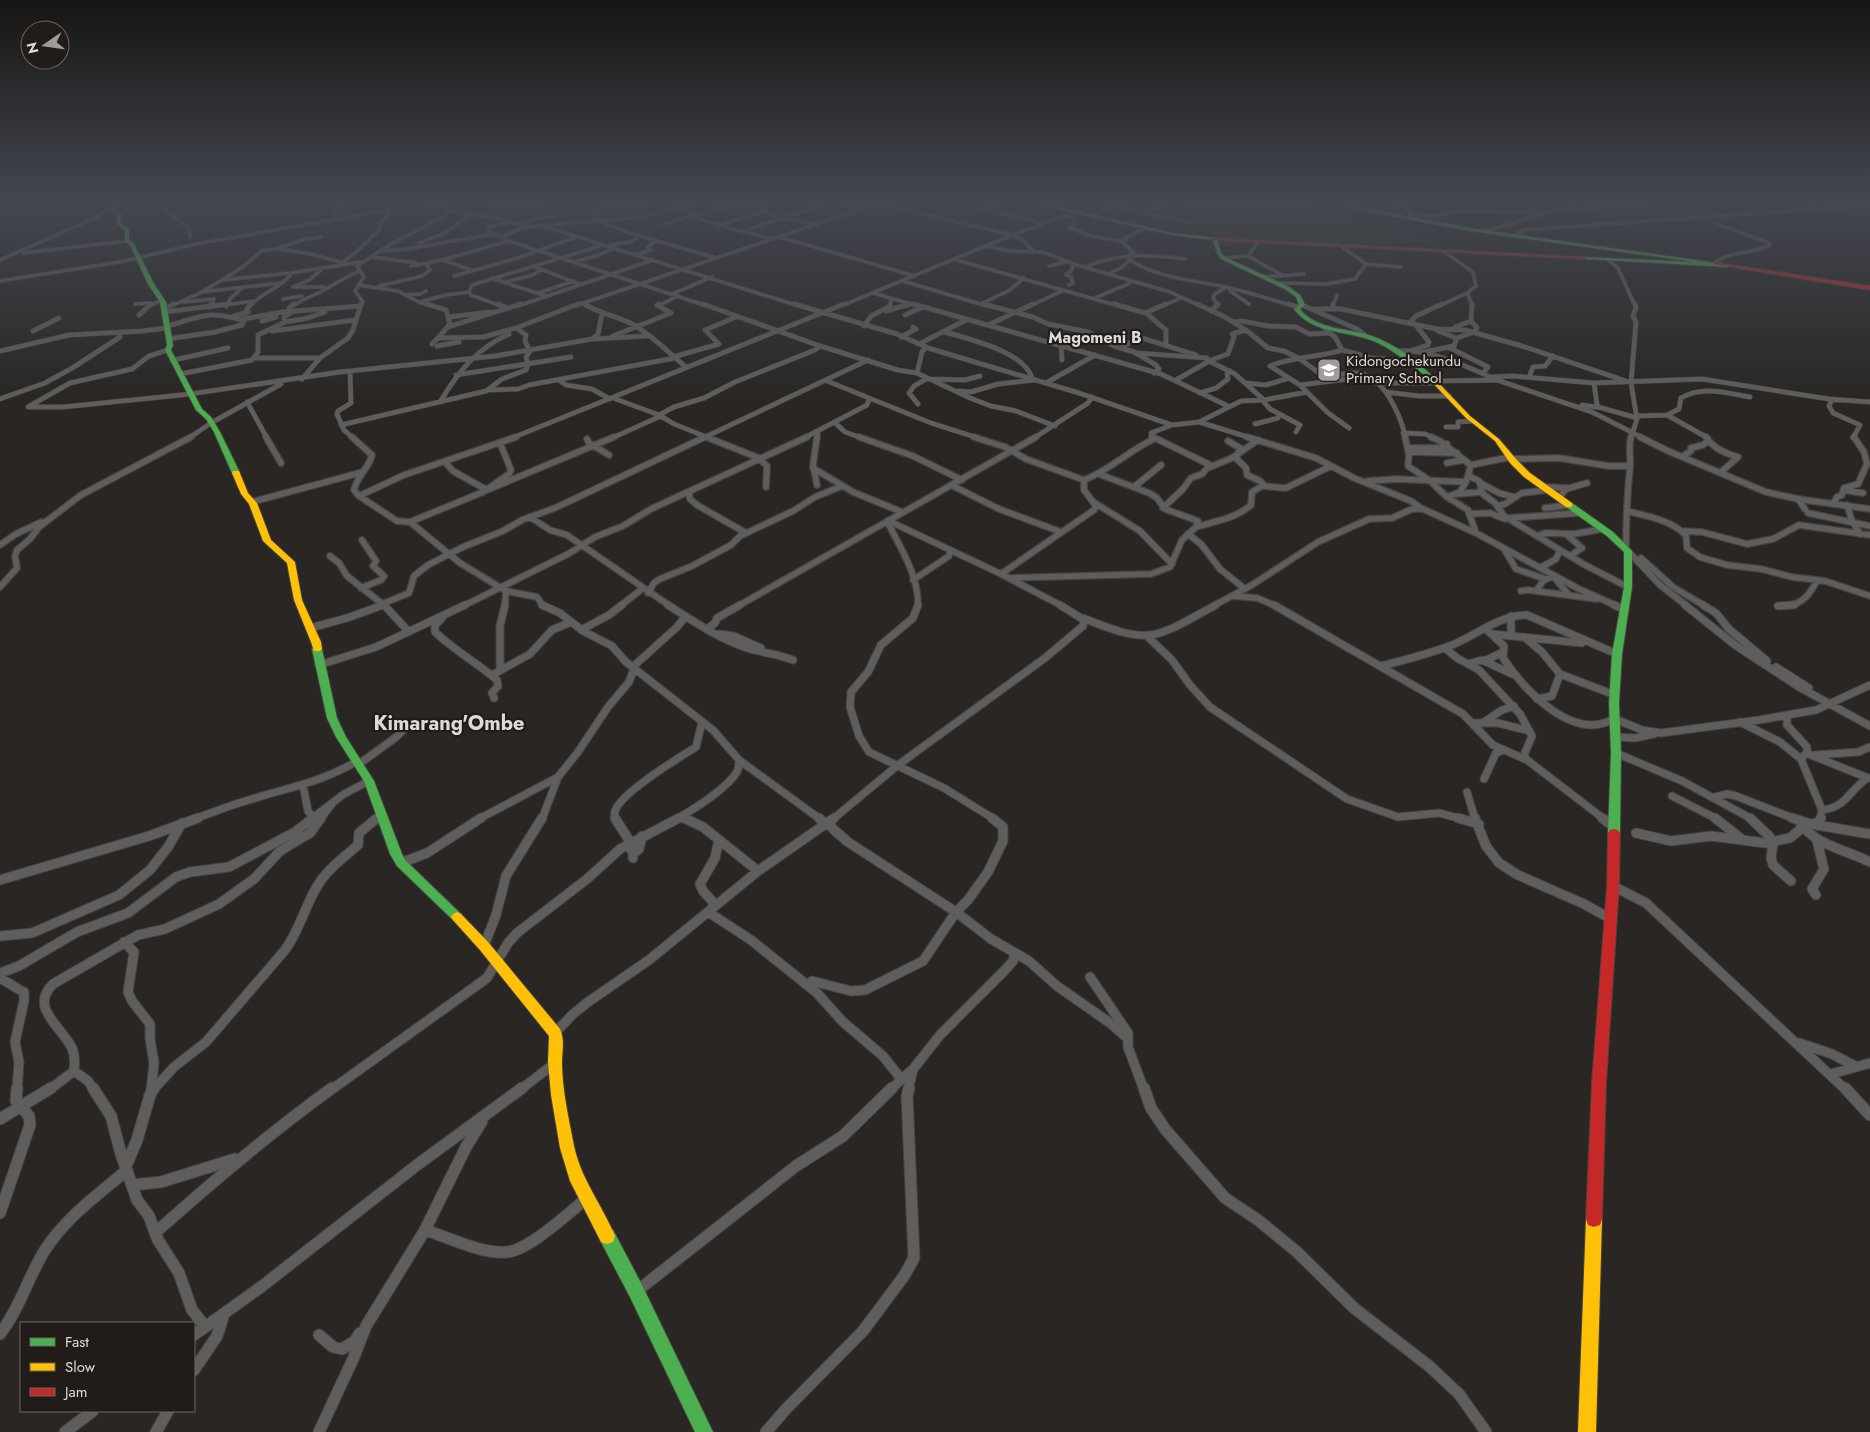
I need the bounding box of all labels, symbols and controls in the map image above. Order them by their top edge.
north arrow [20,20,70,70]
text: N [21,40,43,56]
district label: Magomeni B [1048,326,1142,349]
place label: Kidongochekundu Primary School [1346,350,1461,389]
school or university icon: Kidongochekundu Primary School [1316,357,1342,383]
district label: Kimarang'Ombe [374,709,524,738]
legend [20,1322,195,1412]
text: Fast [65,1331,89,1353]
text: Slow [65,1356,96,1378]
text: Jam [63,1381,88,1403]

